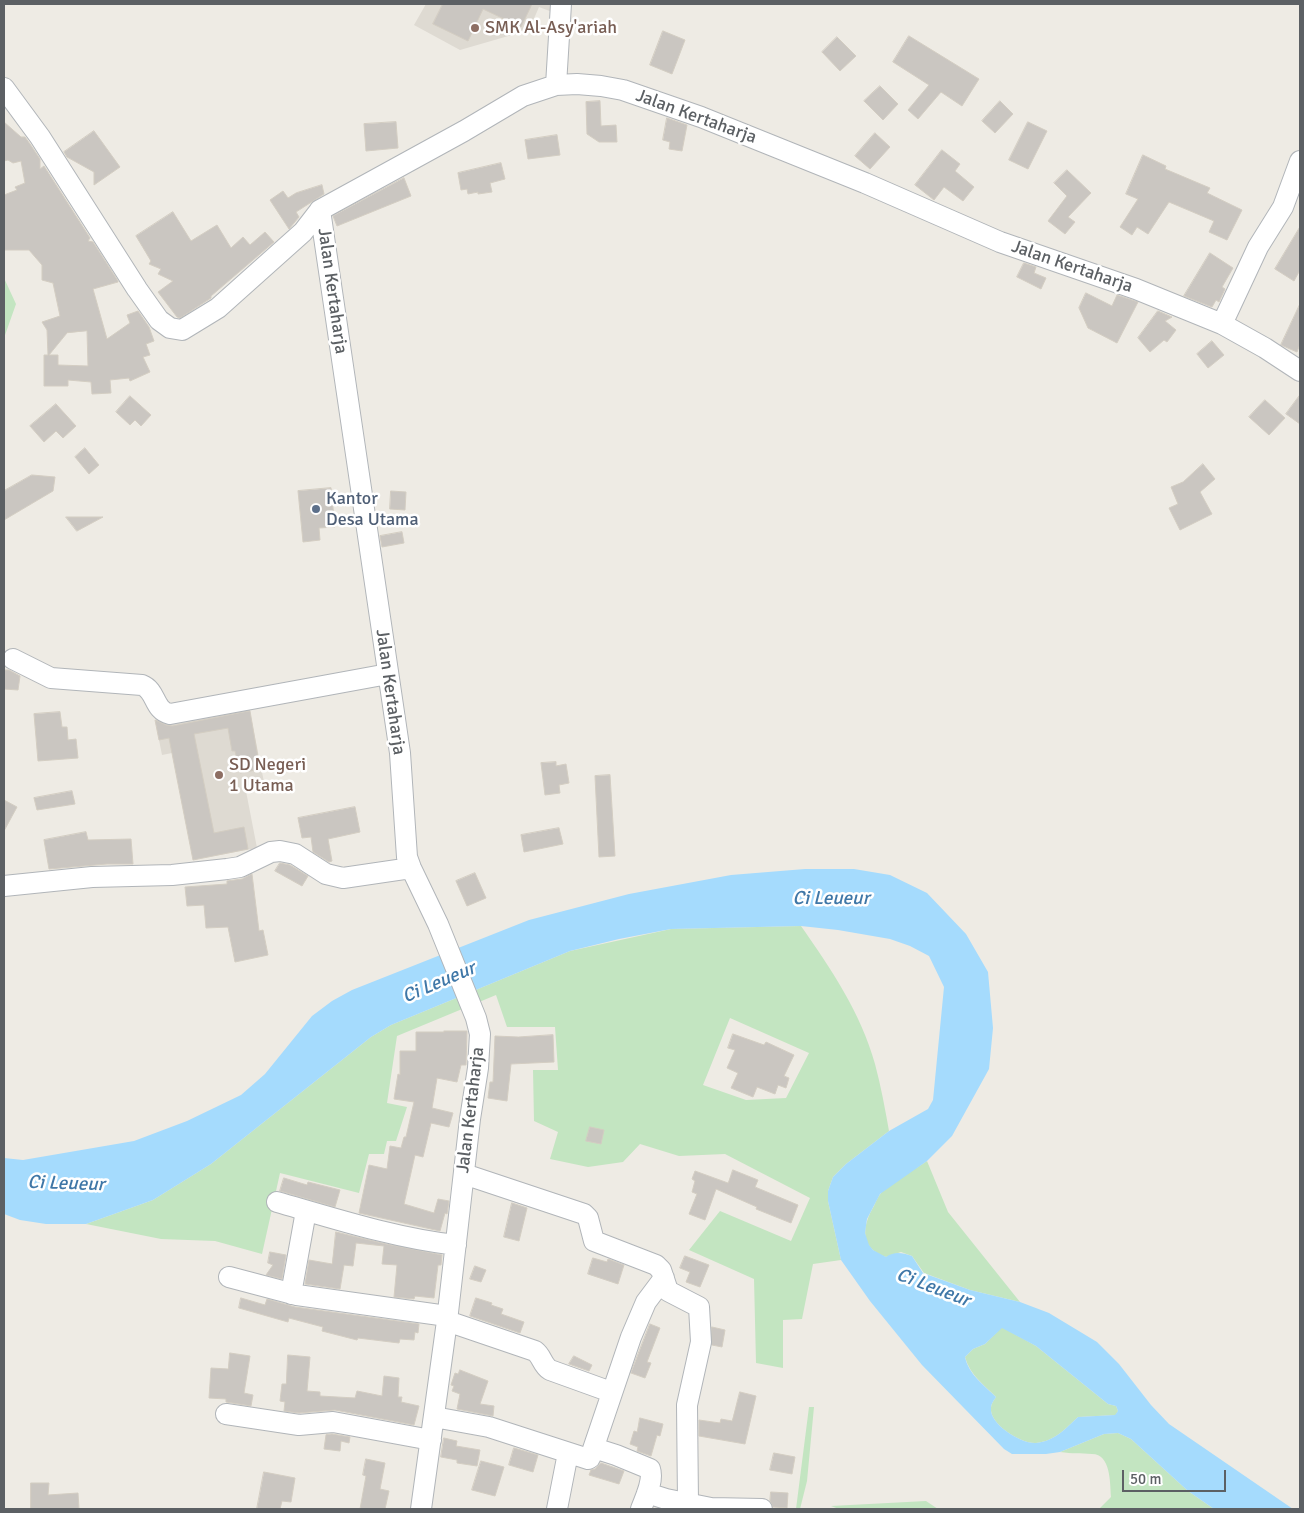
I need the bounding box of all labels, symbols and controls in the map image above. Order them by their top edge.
place label: SMK Al-Asy'ariah [485,17,617,39]
marker: SMK Al-Asy'ariah [469,22,481,34]
street label: Jalan Kertaharja [633,85,759,149]
street label: Jalan Kertaharja [312,227,352,355]
street label: Jalan Kertaharja [1009,236,1135,298]
place label: Kantor Desa Utama [326,488,419,530]
marker: Kantor Desa Utama [310,503,322,515]
street label: Jalan Kertaharja [370,628,410,756]
place label: SD Negeri 1 Utama [229,754,306,796]
marker: SD Negeri 1 Utama [213,769,225,781]
water label: Ci Leueur [793,888,869,910]
water label: Ci Leueur [399,957,479,1009]
street label: Jalan Kertaharja [453,1046,489,1174]
water label: Ci Leueur [27,1171,105,1197]
water label: Ci Leueur [893,1264,973,1312]
scale bar [1124,1460,1228,1492]
text: 50 m [1130,1470,1161,1488]

